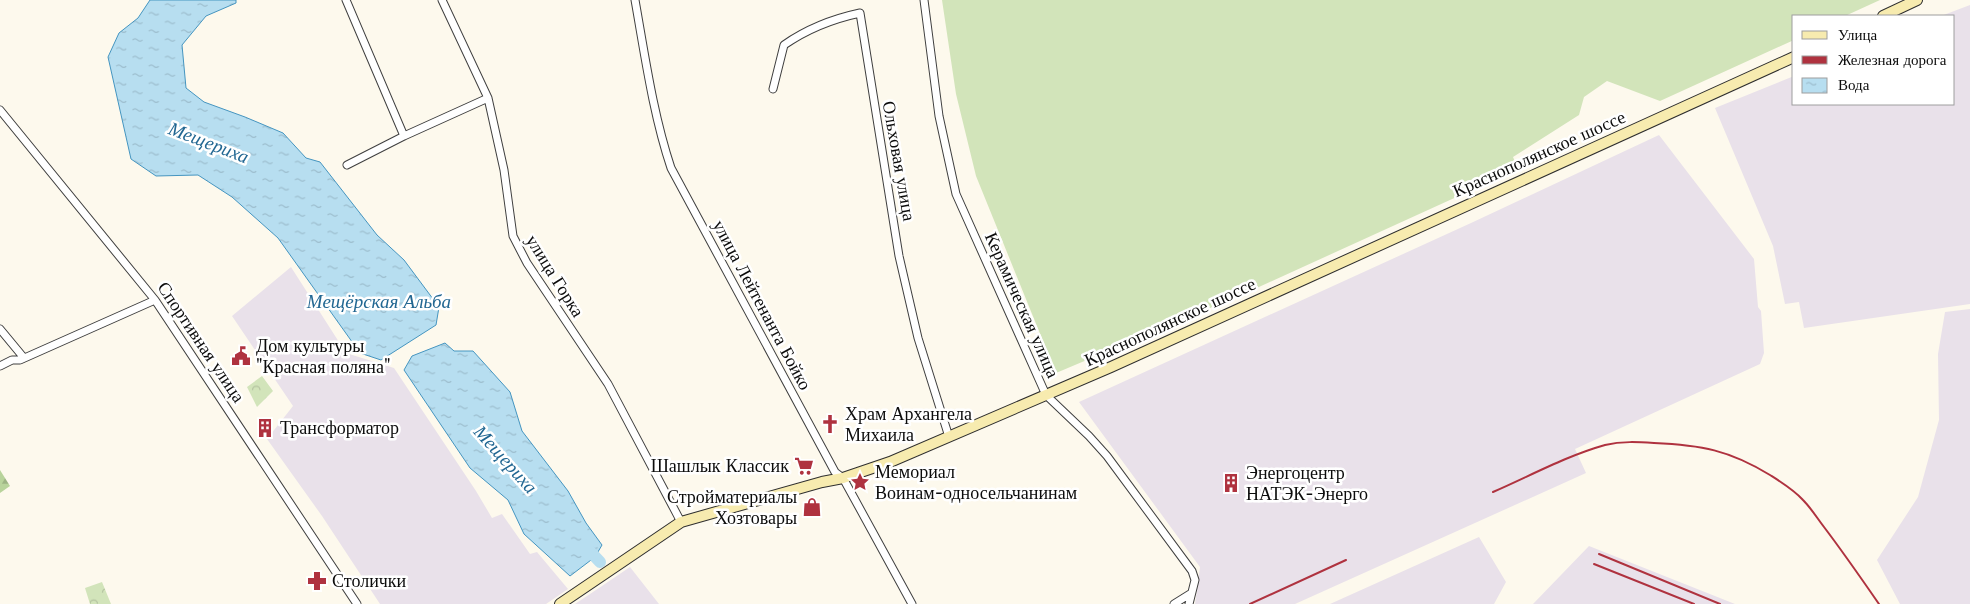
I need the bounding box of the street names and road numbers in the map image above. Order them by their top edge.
street label: Ольховая улица [878,99,920,223]
street label: Краснополянское шоссе [1449,106,1629,202]
street label: улица Лейтенанта Бойко [708,216,816,394]
street label: Керамическая улица [980,229,1064,381]
street label: улица Горка [521,231,589,321]
street label: Краснополянское шоссе [1081,273,1259,371]
street label: Спортивная улица [152,277,250,407]

